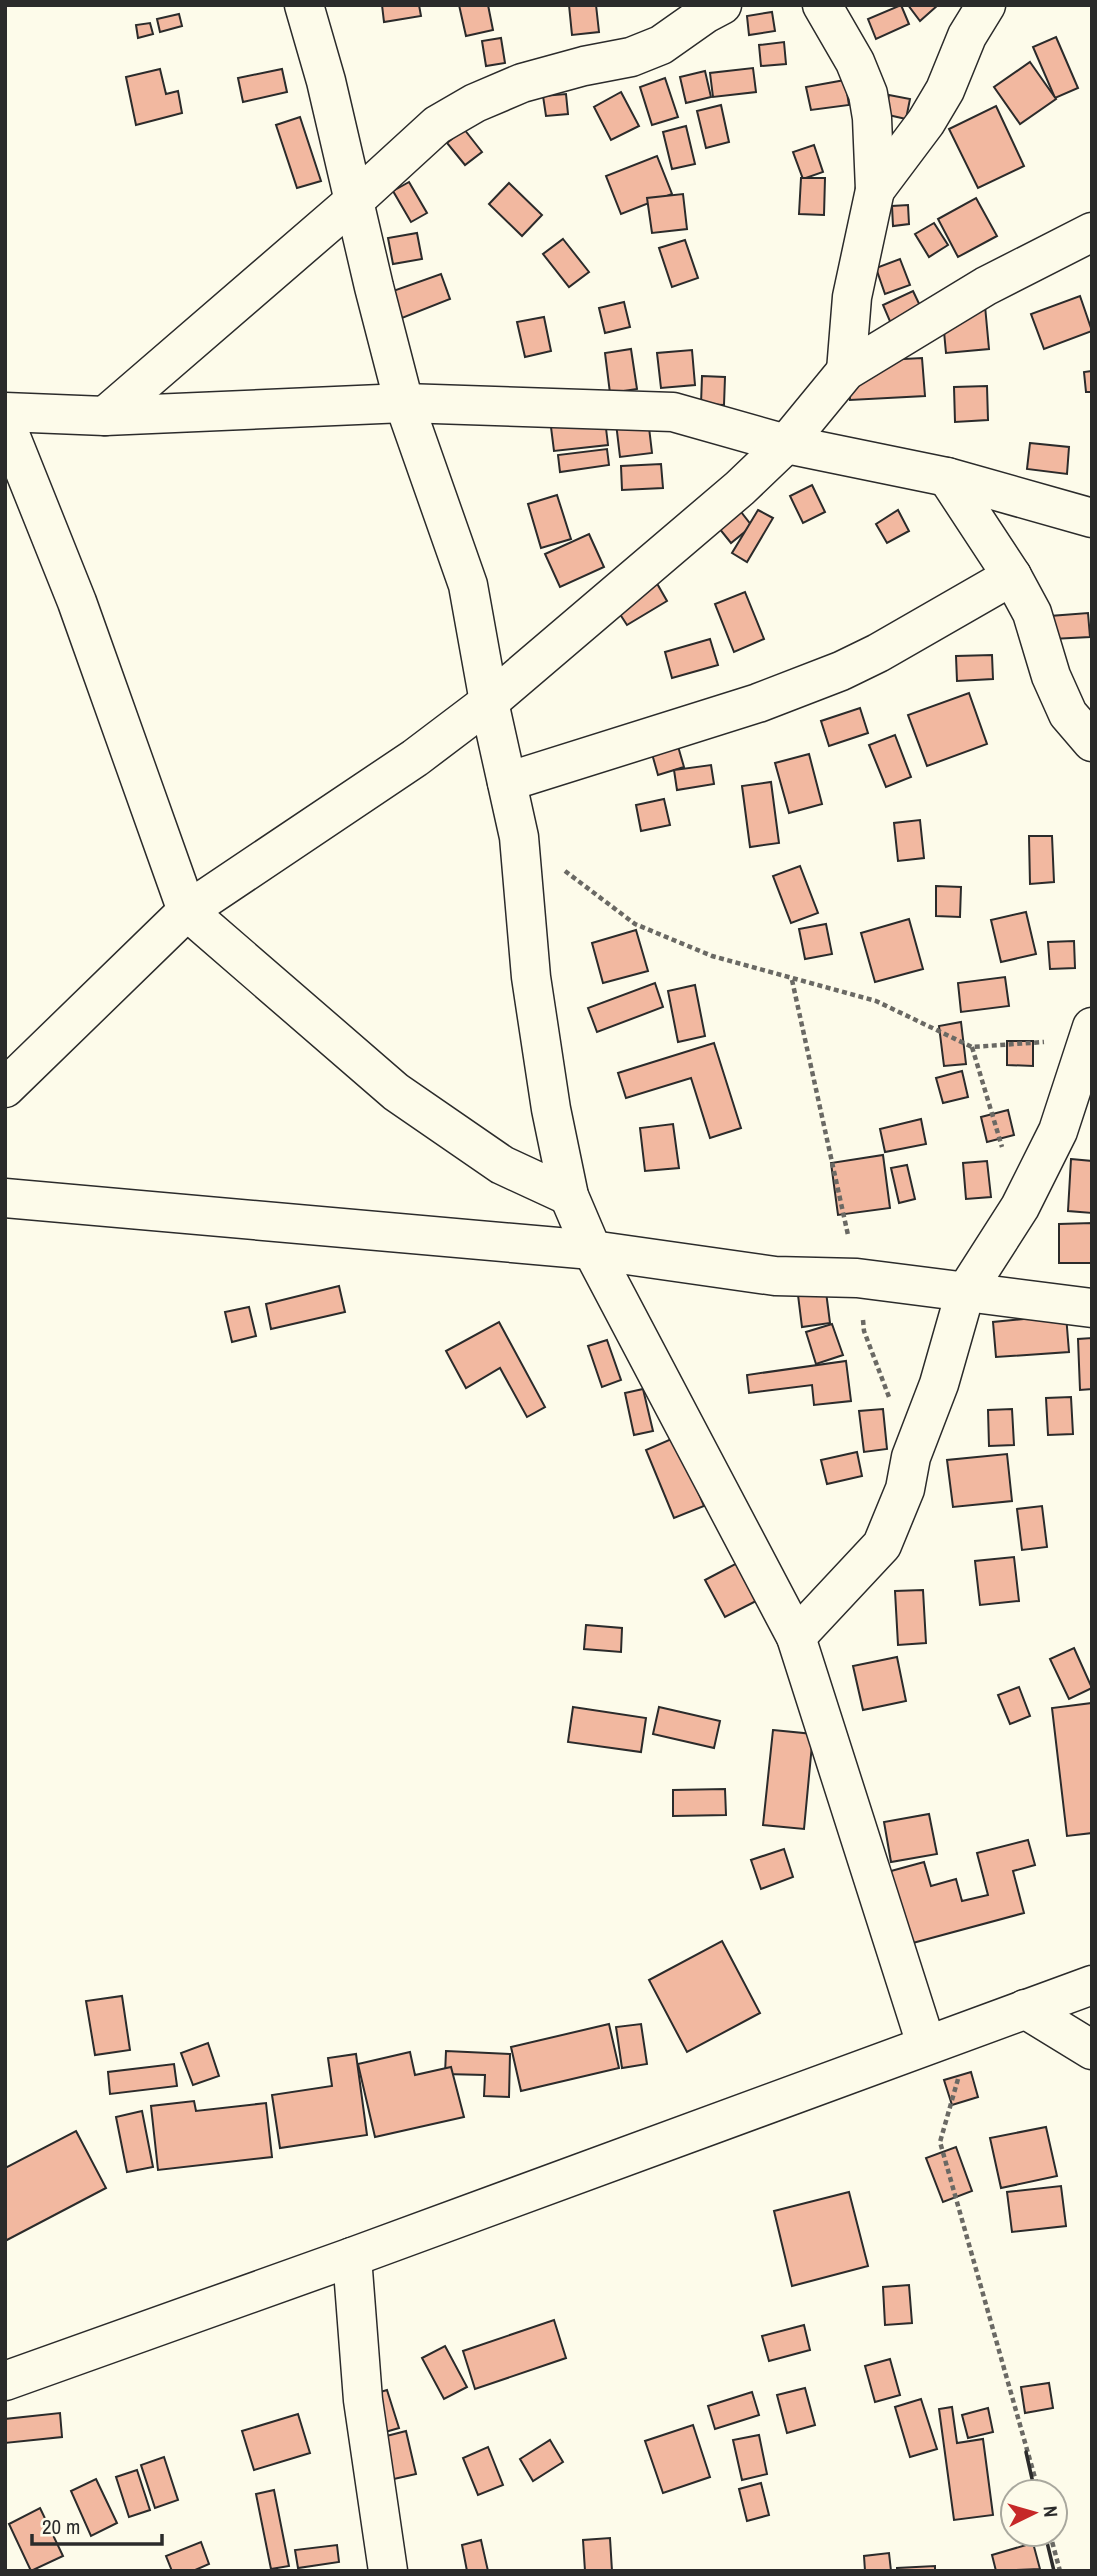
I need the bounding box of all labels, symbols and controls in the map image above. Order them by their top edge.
north arrow [999,2478,1069,2548]
scale bar [32,2502,161,2546]
text: N [1037,2505,1064,2518]
text: 20 m [42,2512,80,2541]

